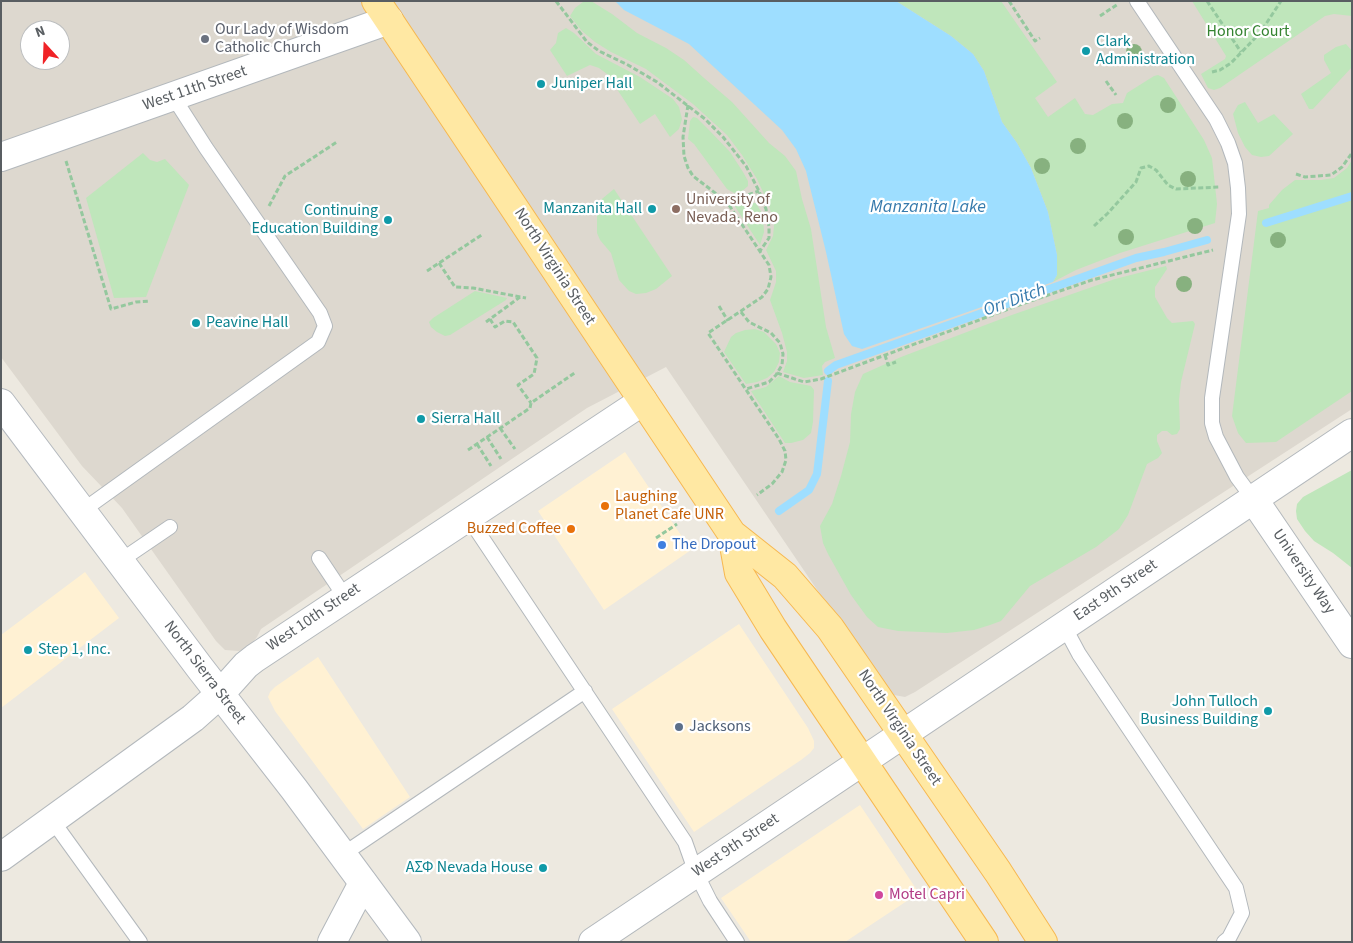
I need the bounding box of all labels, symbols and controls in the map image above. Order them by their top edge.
north arrow [20,20,70,70]
place label: Our Lady of Wisdom Catholic Church [215,20,349,58]
text: N [32,21,48,43]
park label: Honor Court [1207,22,1289,42]
place label: Clark Administration [1096,32,1195,70]
marker: Our Lady of Wisdom Catholic Church [199,33,211,45]
marker: Clark Administration [1080,45,1092,57]
street label: West 11th Street [140,62,250,116]
place label: Juniper Hall [551,74,632,94]
marker: Juniper Hall [535,78,547,90]
place label: University of Nevada, Reno [686,190,778,228]
water label: Manzanita Lake [870,197,986,219]
place label: Manzanita Hall [543,199,642,219]
place label: Continuing Education Building [251,201,378,239]
marker: Manzanita Hall [646,203,658,215]
marker: University of Nevada, Reno [670,203,682,215]
street label: North Virginia Street [509,205,599,329]
marker: Continuing Education Building [382,214,394,226]
water label: Orr Ditch [981,280,1049,322]
place label: Peavine Hall [206,313,288,333]
marker: Peavine Hall [190,317,202,329]
place label: Sierra Hall [431,409,500,429]
marker: Sierra Hall [415,413,427,425]
place label: Laughing Planet Cafe UNR [615,487,724,525]
marker: Laughing Planet Cafe UNR [599,500,611,512]
place label: Buzzed Coffee [467,519,561,539]
marker: Buzzed Coffee [565,523,577,535]
street label: University Way [1268,526,1338,618]
place label: The Dropout [672,535,756,555]
marker: The Dropout [656,539,668,551]
street label: East 9th Street [1070,556,1162,626]
street label: West 10th Street [264,580,364,656]
street label: North Sierra Street [159,618,249,728]
place label: Step 1, Inc. [38,640,111,660]
marker: Step 1, Inc. [22,644,34,656]
street label: North Virginia Street [853,666,945,790]
place label: John Tulloch Business Building [1140,692,1258,730]
marker: John Tulloch Business Building [1262,705,1274,717]
place label: Jacksons [689,717,751,737]
marker: Jacksons [673,721,685,733]
street label: West 9th Street [689,810,783,882]
place label: ΑΣΦ Nevada House [406,858,533,878]
marker: ΑΣΦ Nevada House [537,862,549,874]
place label: Motel Capri [889,885,965,905]
marker: Motel Capri [873,889,885,901]

